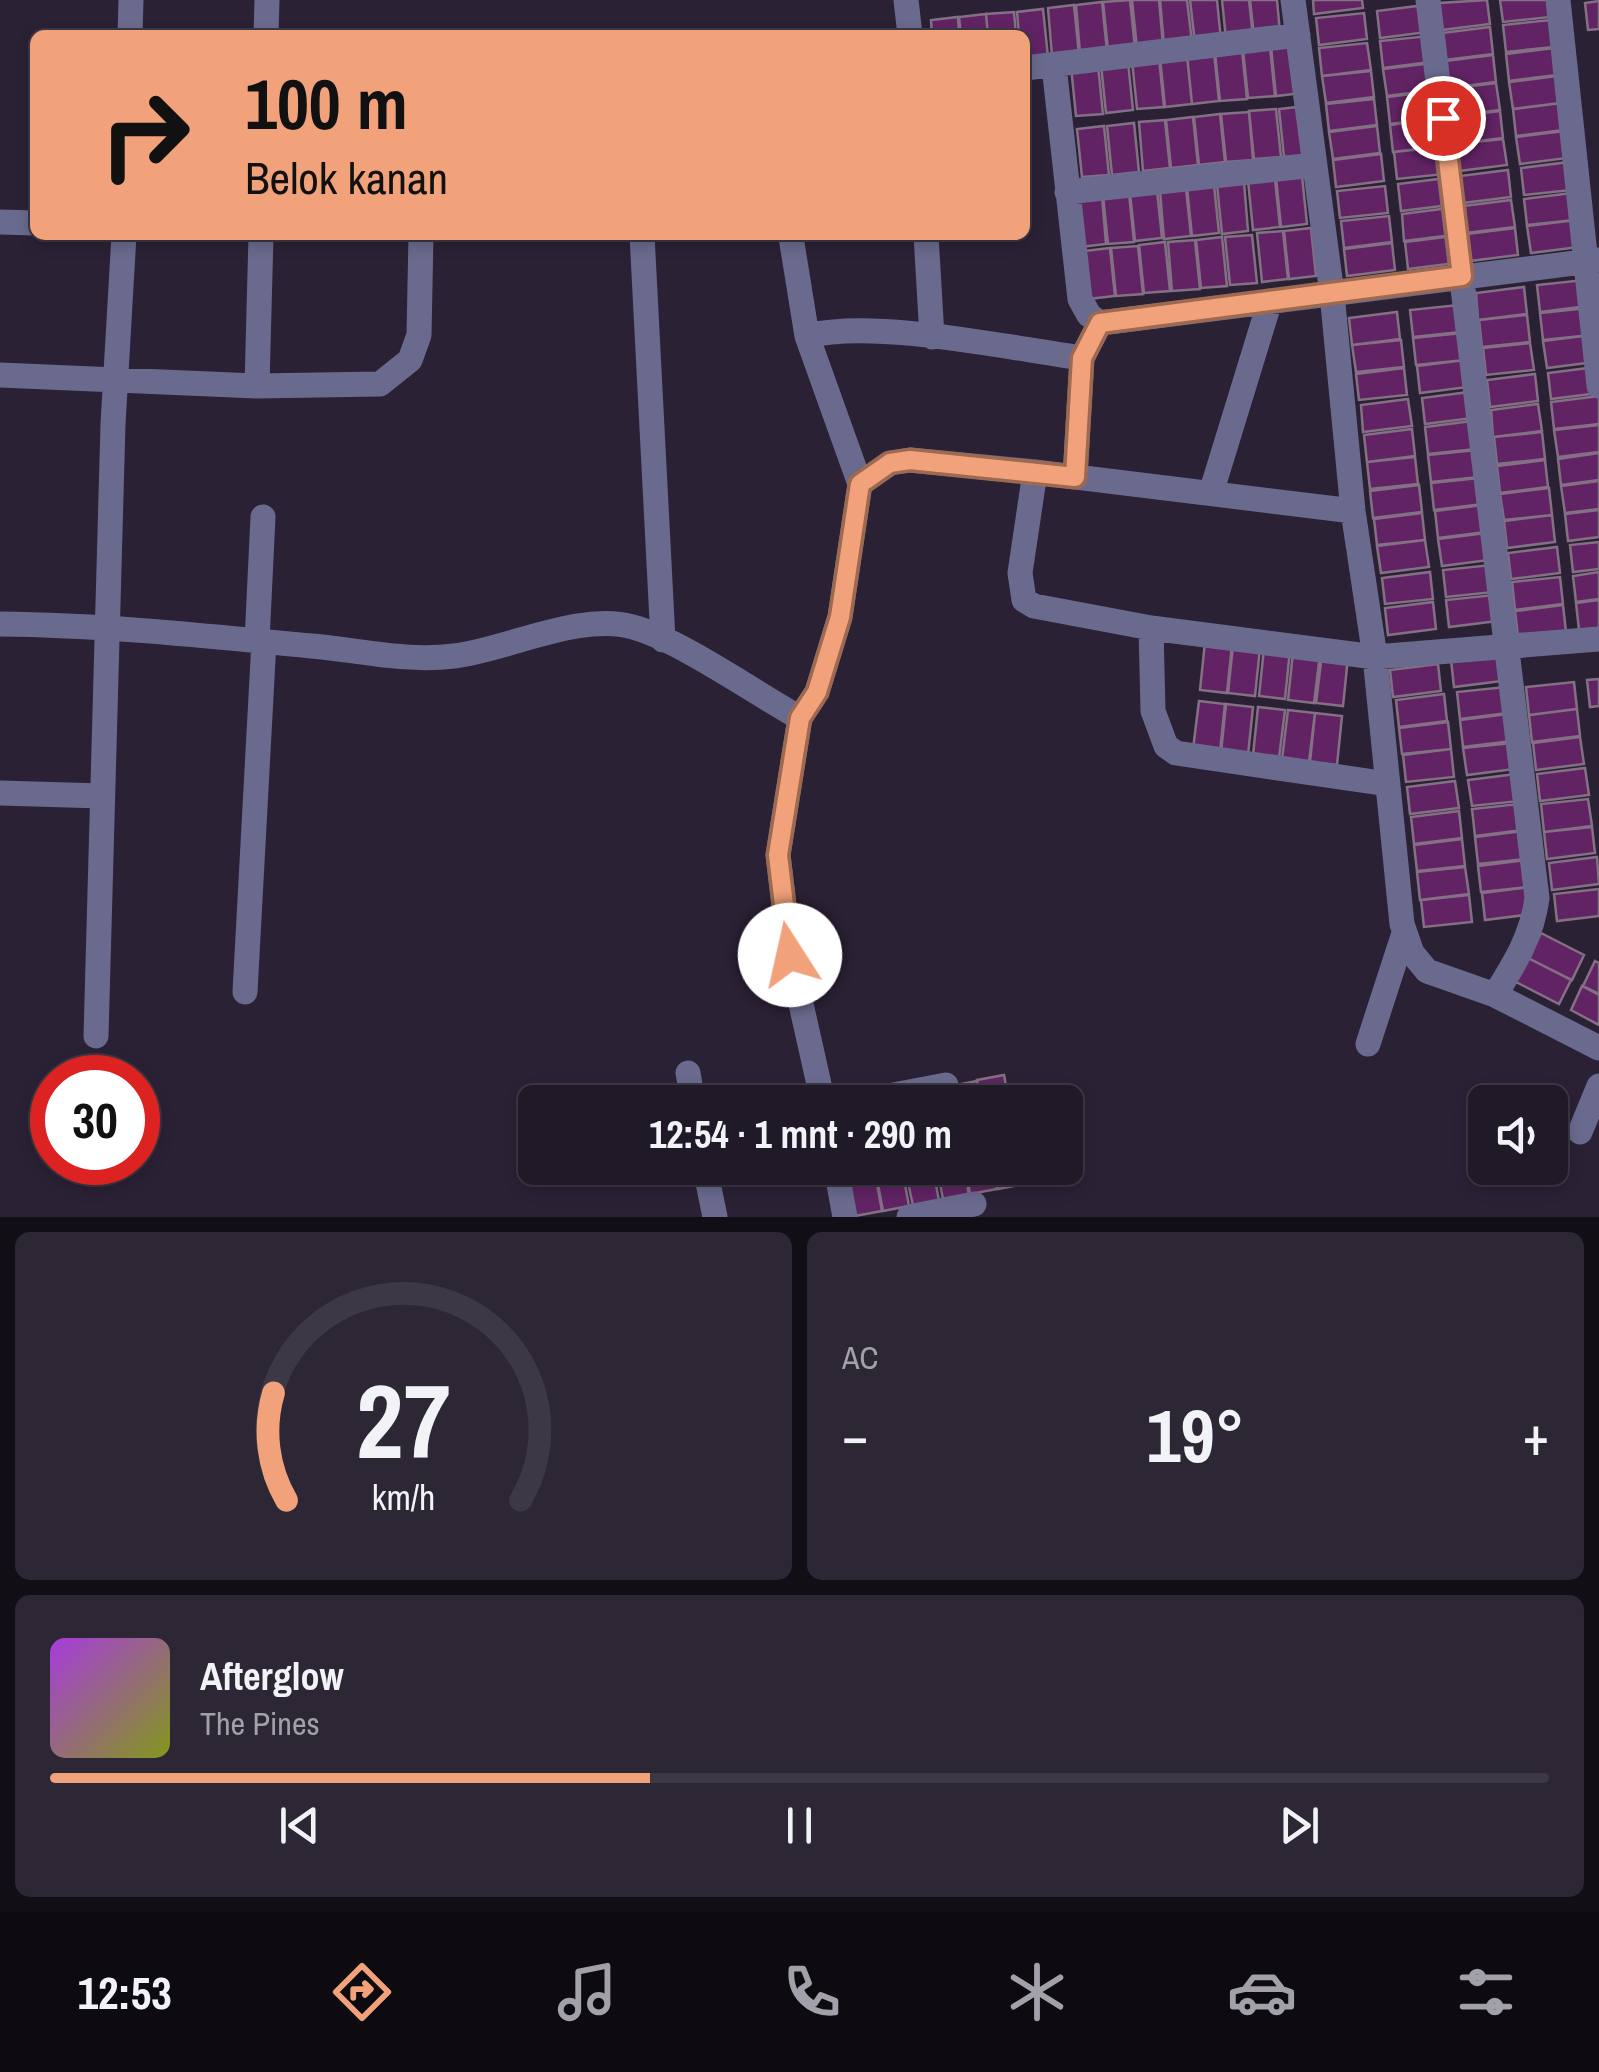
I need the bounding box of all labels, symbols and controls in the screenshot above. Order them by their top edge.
text: 100 m [245,57,408,151]
icon: right [80,70,210,200]
pin [1401,76,1486,161]
icon: arrive [1416,91,1471,146]
text: Belok kanan [245,147,448,208]
position arrow [738,903,842,1007]
speed limit sign: 30 [30,1055,160,1185]
map controls [1468,1085,1568,1185]
button: sound [1468,1085,1568,1185]
text: 12:54 · 1 mnt · 290 m [649,1109,952,1160]
text: AC [842,1336,878,1379]
text: 27 [356,1350,451,1490]
text: 19° [1146,1384,1245,1485]
text: − [842,1398,868,1472]
text: + [1523,1398,1549,1472]
text: km/h [372,1473,435,1521]
text: Afterglow [200,1651,344,1702]
text: The Pines [200,1702,320,1745]
icon: previous [272,1798,327,1853]
icon: pause [772,1798,827,1853]
icon: next [1272,1798,1327,1853]
icon: directions [327,1957,397,2027]
icon: music [552,1957,622,2027]
icon: phone [777,1957,847,2027]
icon: climate [1002,1957,1072,2027]
icon: car [1227,1957,1297,2027]
icon: filters [1451,1957,1521,2027]
text: 12:53 [77,1962,172,2023]

